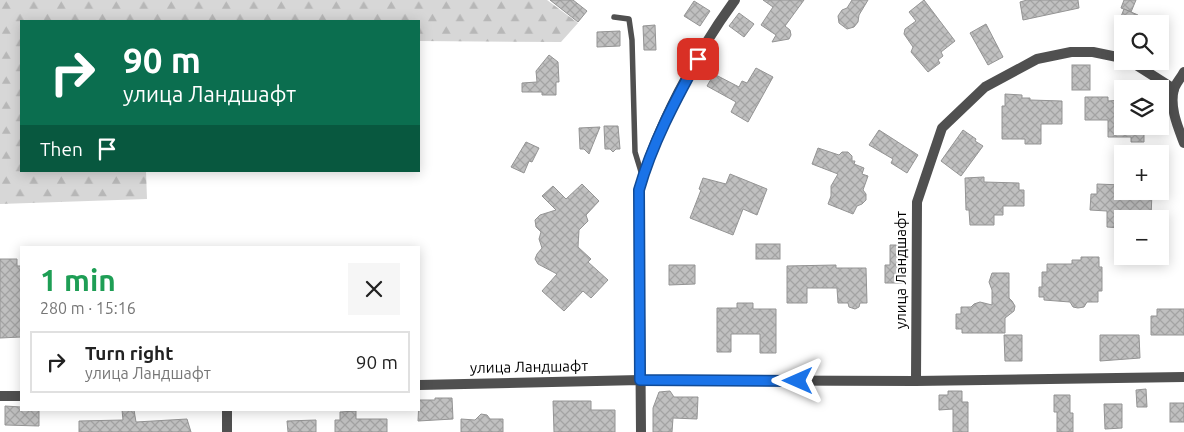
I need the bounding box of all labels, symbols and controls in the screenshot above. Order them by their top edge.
map controls [1114,15,1169,265]
button: search [1114,15,1169,70]
pin [677,38,719,80]
icon: right [40,40,105,105]
text: 90 m [123,40,201,80]
icon: arrive [684,45,712,73]
button: layers [1114,80,1169,135]
text: улица Ландшафт [123,81,296,106]
icon: arrive [93,135,121,163]
text: Then [40,138,83,160]
button: + [1114,145,1169,200]
button: − [1114,210,1169,265]
street label: улица Ландшафт [892,211,909,329]
text: 1 min [40,263,116,297]
button: close [348,263,400,315]
text: 280 m · 15:16 [40,299,136,317]
text: Turn right [85,342,173,364]
icon: right [42,348,70,376]
text: 90 m [356,351,398,373]
position arrow [771,354,823,406]
street label: улица Ландшафт [470,357,588,376]
text: улица Ландшафт [85,364,211,382]

